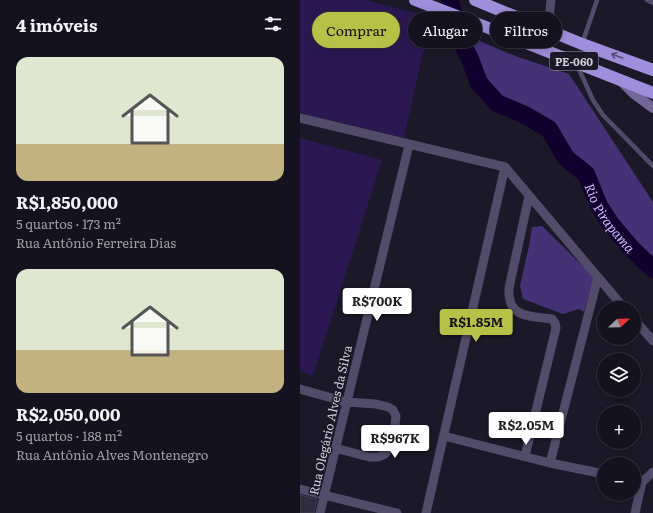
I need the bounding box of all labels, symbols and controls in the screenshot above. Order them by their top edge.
text: 4 imóveis [16,12,98,37]
chip: Comprar [312,12,400,48]
chip: Alugar [408,12,482,48]
chip: Filtros [490,12,562,48]
icon: filters [262,13,284,35]
road number: PE-060 [550,52,598,70]
one-way arrow [611,52,623,60]
icon: home [114,83,186,155]
water label: Rio Pirapama [581,180,640,257]
text: R$1,850,000 [16,189,118,214]
text: 5 quartos · 173 m² [16,214,121,233]
text: Rua Antônio Ferreira Dias [16,233,176,252]
pin: R$700K [344,288,410,322]
text: R$700K [352,291,402,310]
icon: home [114,295,186,367]
north arrow [597,301,641,345]
map controls [597,301,641,501]
pin: R$1.85M [439,309,513,343]
text: R$1.85M [449,312,503,331]
street label: Rua Olegário Alves da Silva [304,343,356,497]
button: layers [597,353,641,397]
text: R$2,050,000 [16,401,121,426]
button: + [597,405,641,449]
pin: R$2.05M [489,412,563,446]
text: R$2.05M [498,415,554,434]
pin: R$967K [362,425,428,459]
text: 5 quartos · 188 m² [16,426,122,445]
text: R$967K [370,428,420,447]
text: Rua Antônio Alves Montenegro [16,445,208,464]
button: − [597,457,641,501]

